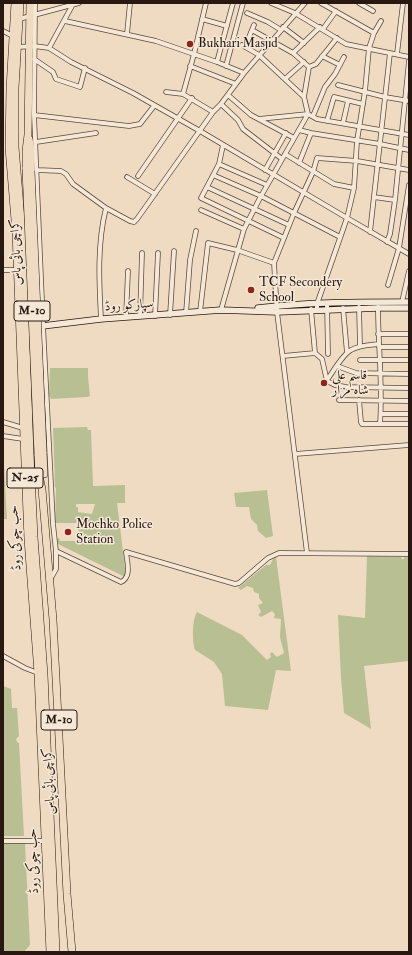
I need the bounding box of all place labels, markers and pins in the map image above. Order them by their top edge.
place label: Bukhari Masjid [198,36,278,52]
marker: Bukhari Masjid [185,39,195,49]
place label: TCF Secondery School [259,275,342,306]
marker: TCF Secondery School [246,285,256,295]
place label: قاسم علی شاہ مزار [332,368,369,399]
marker: قاسم علی شاہ مزار [319,378,329,388]
place label: Mochko Police Station [76,517,152,548]
marker: Mochko Police Station [63,527,73,537]

